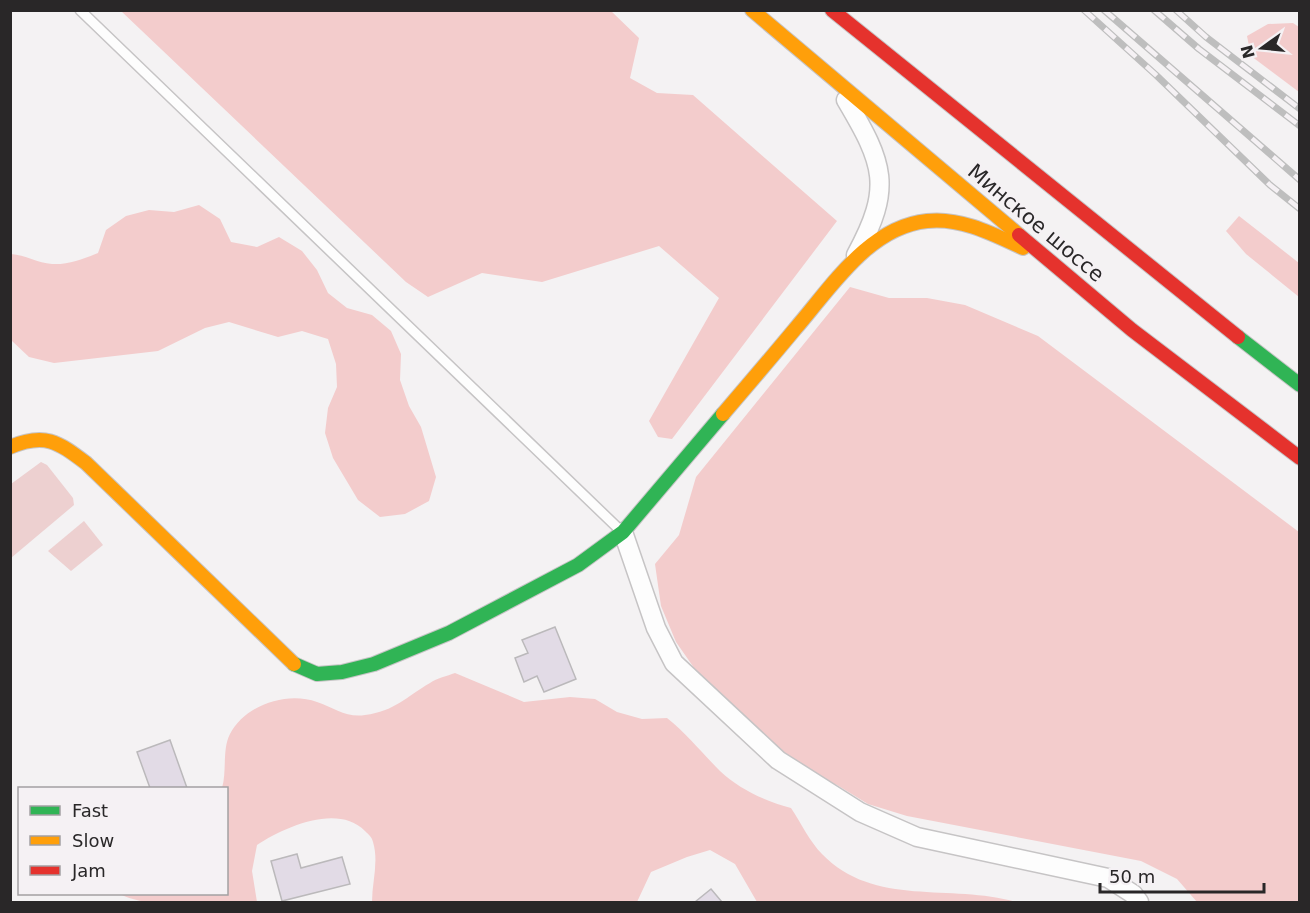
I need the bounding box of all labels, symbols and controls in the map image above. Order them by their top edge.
north arrow [1232,18,1292,78]
text: N [1237,43,1259,61]
street label: Минское шоссе [963,159,1109,287]
legend [18,787,228,895]
text: Fast [72,800,108,821]
text: Slow [72,830,114,851]
scale bar [1100,856,1264,894]
text: Jam [71,860,106,881]
text: 50 m [1109,866,1155,887]

